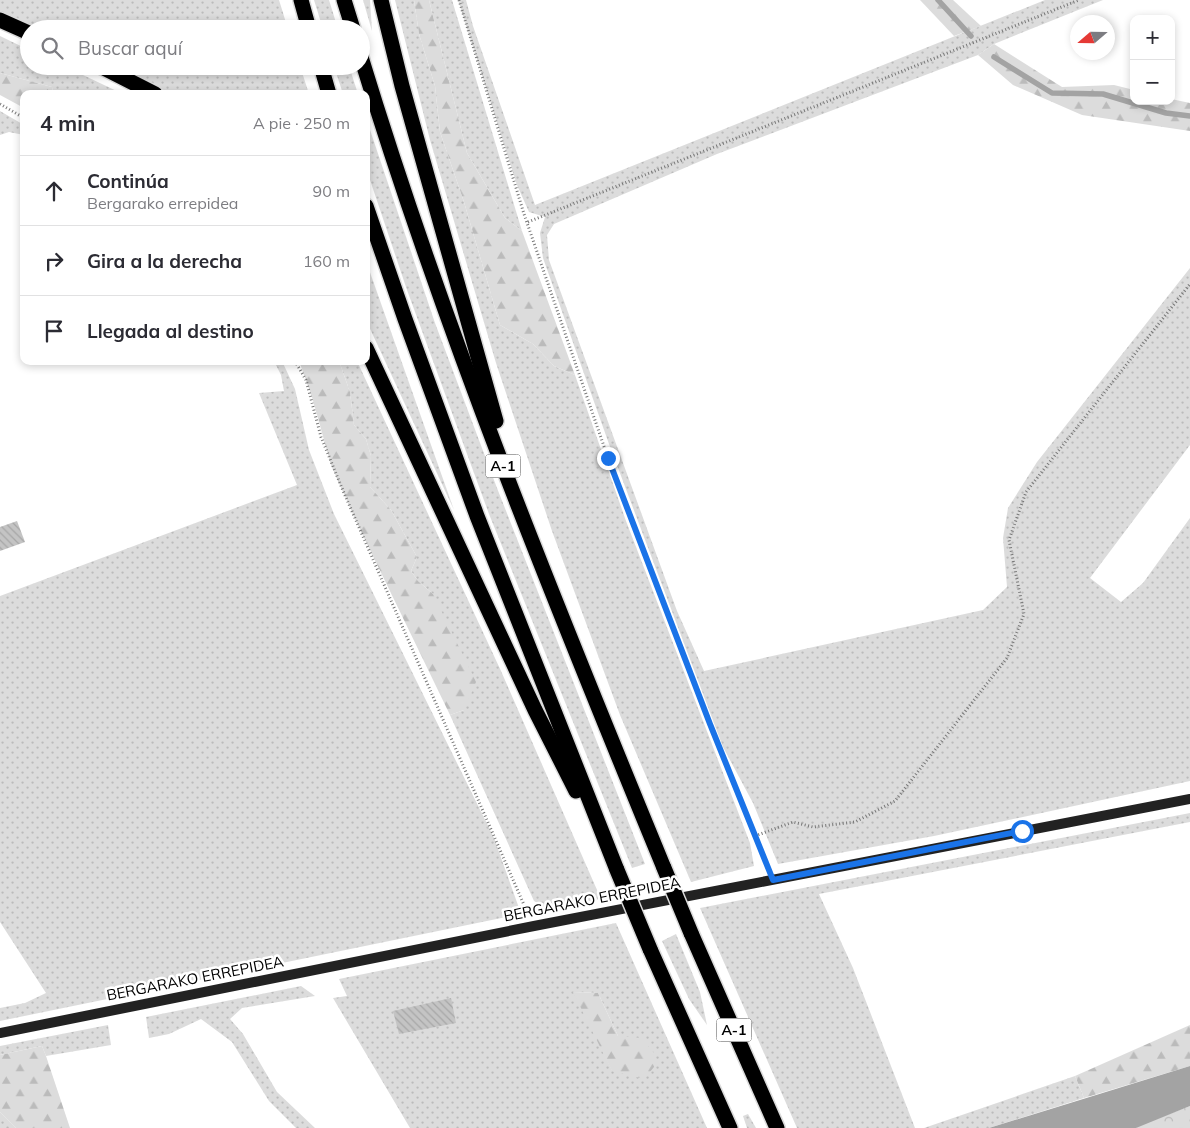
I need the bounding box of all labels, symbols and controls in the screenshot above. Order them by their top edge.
north arrow [1070,15,1115,60]
map controls [1130,15,1175,105]
button: + [1130,15,1175,60]
search box [20,20,370,75]
icon: search [38,34,66,62]
text: Buscar aquí [78,36,182,60]
button: − [1130,60,1175,105]
text: 4 min [40,110,95,136]
text: A pie · 250 m [253,113,350,133]
text: Continúa [87,169,169,193]
icon: ahead [40,177,68,205]
text: 90 m [313,181,350,201]
text: Bergarako errepidea [87,193,238,213]
icon: right [40,247,68,275]
text: Gira a la derecha [87,249,242,273]
text: 160 m [303,251,350,271]
icon: arrive [40,317,68,345]
text: Llegada al destino [87,319,254,343]
route end [597,447,620,470]
road number: A-1 [486,454,520,478]
route start [1011,820,1034,843]
street label: BERGARAKO ERREPIDEA [502,873,682,925]
street label: BERGARAKO ERREPIDEA [105,952,285,1004]
road number: A-1 [716,1018,752,1042]

